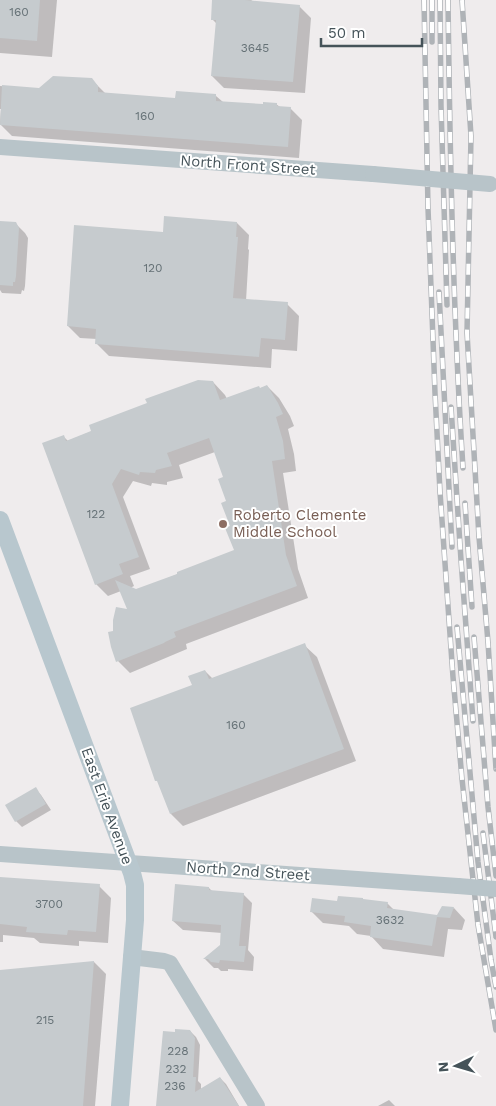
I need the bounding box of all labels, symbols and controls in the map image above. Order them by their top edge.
house number: 160 [9,5,29,19]
scale bar [321,15,422,47]
text: 50 m [328,24,365,42]
house number: 3645 [241,41,269,55]
house number: 160 [135,109,155,123]
street label: North Front Street [180,151,317,179]
house number: 120 [143,261,163,275]
place label: Roberto Clemente Middle School [233,506,366,541]
house number: 122 [87,507,105,521]
marker: Roberto Clemente Middle School [217,518,229,530]
house number: 160 [226,718,246,732]
street label: East Erie Avenue [77,745,137,867]
street label: North 2nd Street [186,858,311,884]
house number: 3700 [35,897,63,911]
house number: 3632 [376,913,404,927]
house number: 215 [36,1013,54,1027]
north arrow [431,1041,481,1091]
house number: 228 [167,1044,189,1058]
text: N [435,1061,451,1073]
house number: 232 [166,1062,187,1076]
house number: 236 [164,1079,186,1093]

